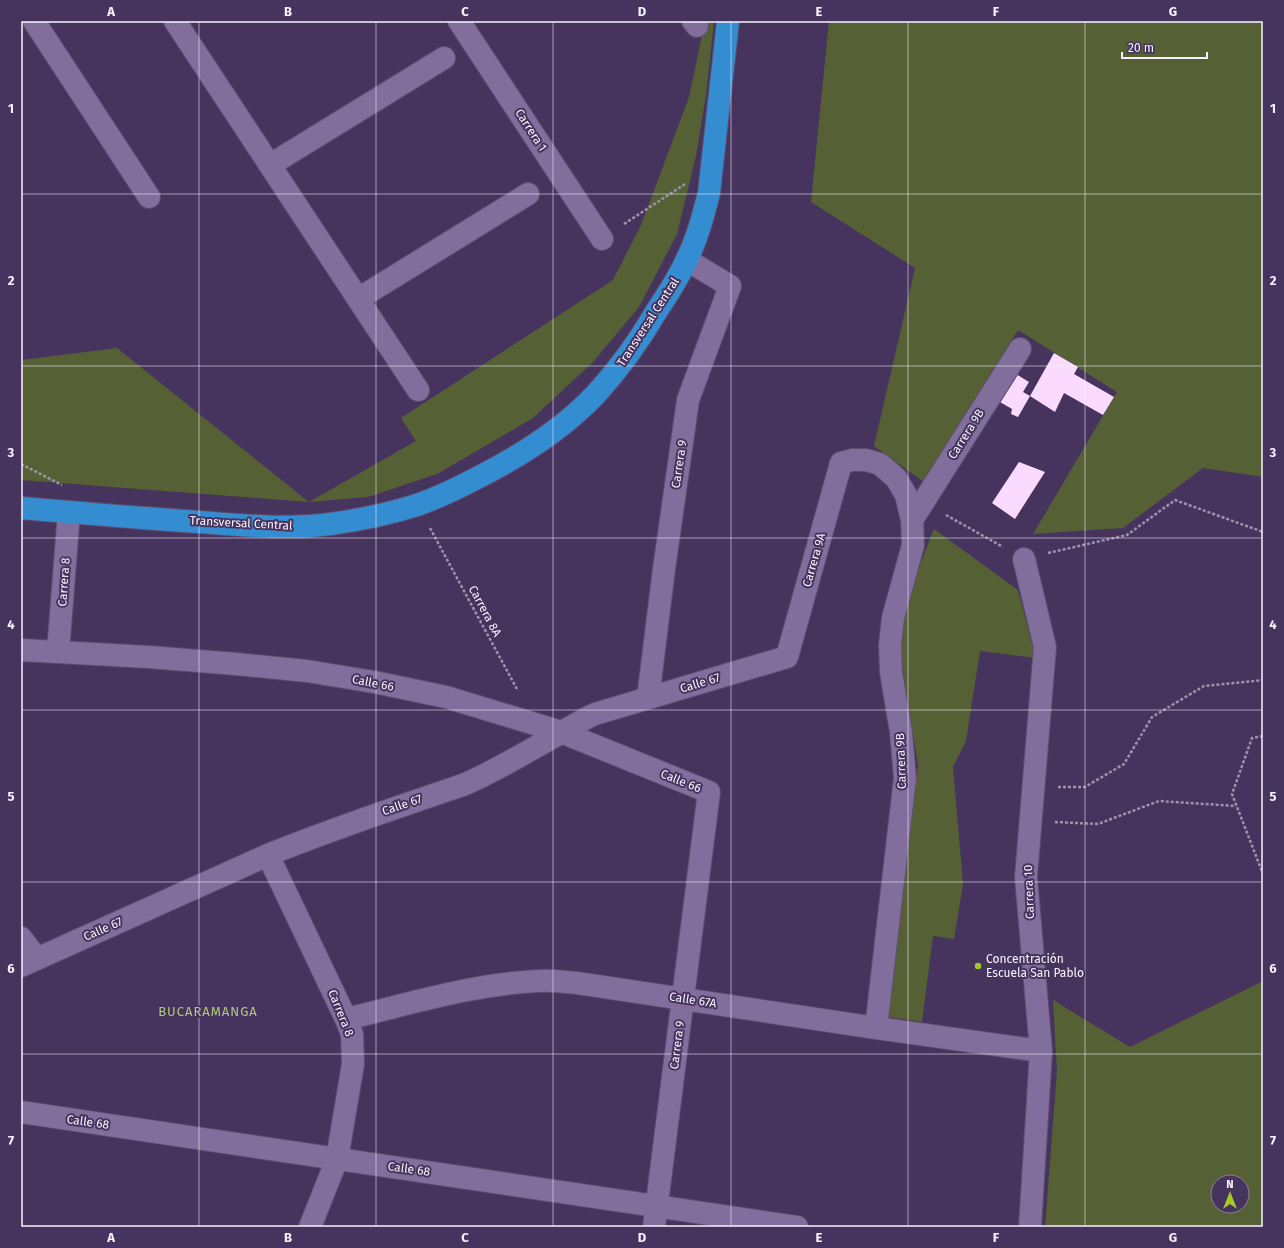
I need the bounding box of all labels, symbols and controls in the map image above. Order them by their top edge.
text: A [106,4,115,19]
text: B [284,4,292,19]
text: C [461,4,469,19]
text: D [638,4,647,19]
text: E [816,4,823,19]
text: F [993,4,1000,19]
text: G [1169,4,1177,19]
scale bar [1122,34,1207,60]
text: 20 m [1128,41,1154,55]
text: 1 [8,101,14,116]
text: 1 [1270,101,1276,116]
street label: Carrera 1 [512,106,550,154]
text: 2 [8,273,15,288]
text: 2 [1270,273,1277,288]
street label: Transversal Central [614,275,682,369]
street label: Carrera 9B [945,407,987,461]
street label: Carrera 9 [669,439,689,489]
text: 3 [7,445,15,460]
text: 3 [1269,445,1277,460]
street label: Transversal Central [189,513,293,533]
street label: Carrera 9A [800,531,828,589]
street label: Carrera 8 [55,557,73,607]
street label: Carrera 8A [466,583,504,639]
text: 4 [7,617,15,632]
text: 4 [1269,617,1277,632]
street label: Calle 67 [678,670,722,696]
street label: Calle 66 [351,672,395,694]
street label: Carrera 9B [893,733,909,789]
street label: Calle 66 [659,767,703,795]
text: 5 [8,789,15,804]
text: 5 [1270,789,1277,804]
street label: Calle 67 [380,792,424,818]
street label: Carrera 10 [1021,864,1037,919]
street label: Calle 67 [81,914,125,944]
place label: Concentración Escuela San Pablo [986,952,1084,980]
text: 6 [7,961,15,976]
marker: Concentración Escuela San Pablo [973,961,983,971]
text: 6 [1269,961,1277,976]
street label: Carrera 8 [325,988,357,1039]
street label: Calle 67A [668,989,718,1011]
district label: BUCARAMANGA [158,1004,258,1019]
street label: Carrera 9 [667,1020,687,1070]
street label: Calle 68 [66,1112,110,1132]
text: 7 [8,1133,14,1148]
text: 7 [1270,1133,1276,1148]
street label: Calle 68 [387,1159,431,1179]
north arrow [1210,1174,1250,1214]
text: N [1226,1178,1234,1191]
text: A [106,1230,115,1245]
text: B [284,1230,292,1245]
text: C [461,1230,469,1245]
text: D [638,1230,647,1245]
text: E [816,1230,823,1245]
text: F [993,1230,1000,1245]
text: G [1169,1230,1177,1245]

